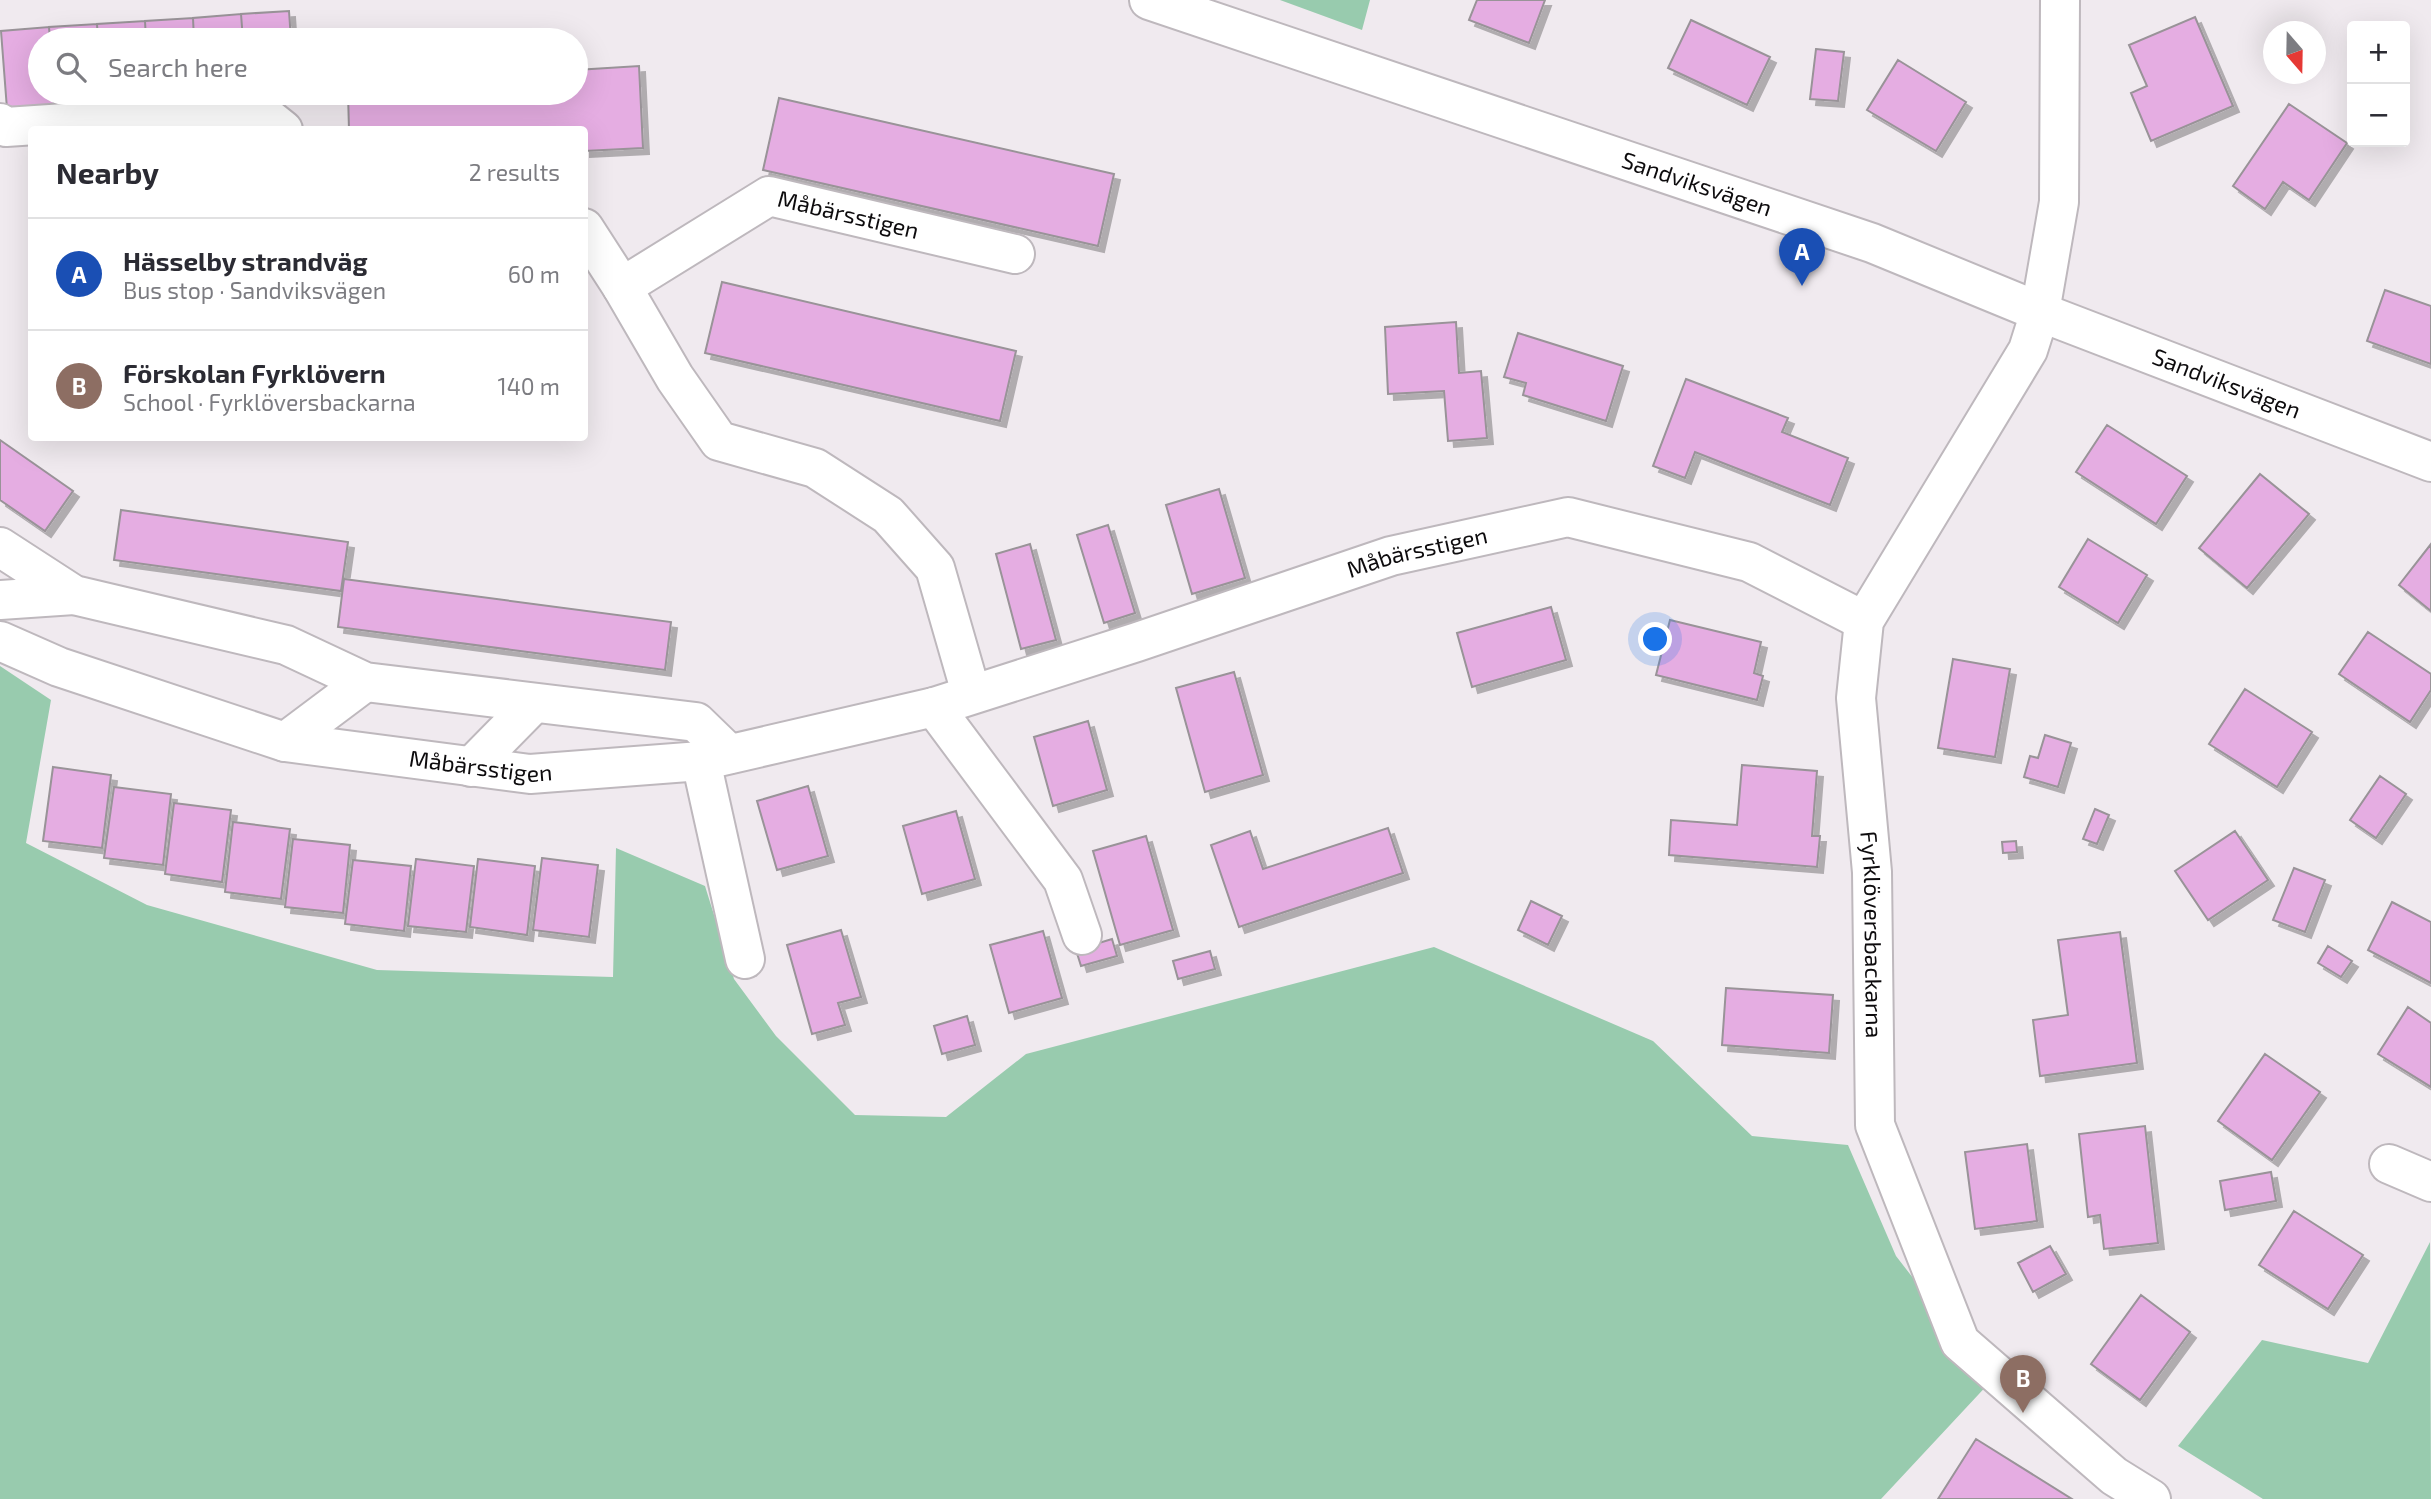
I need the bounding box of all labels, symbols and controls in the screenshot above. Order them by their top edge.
north arrow [2263,21,2326,84]
map controls [2347,21,2410,147]
button: + [2347,21,2410,84]
search box [28,28,588,105]
icon: search [52,48,90,86]
text: Search here [108,51,248,82]
button: − [2347,84,2410,147]
street label: Sandviksvägen [1619,145,1776,221]
text: Nearby [56,154,159,190]
text: 2 results [469,158,560,186]
street label: Måbärsstigen [775,184,922,244]
pin: A [1779,228,1825,286]
text: Hässelby strandväg [123,245,368,276]
text: A [71,260,87,288]
text: 60 m [508,260,560,288]
text: Bus stop · Sandviksvägen [123,276,386,304]
street label: Sandviksvägen [2149,341,2305,424]
text: Förskolan Fyrklövern [123,357,386,388]
text: B [72,372,86,400]
text: 140 m [498,372,560,400]
text: School · Fyrklöversbackarna [123,388,416,416]
street label: Måbärsstigen [1343,520,1490,583]
your location [1638,622,1672,656]
street label: Måbärsstigen [408,743,553,787]
street label: Fyrklöversbackarna [1855,830,1889,1038]
pin: B [2000,1355,2046,1413]

